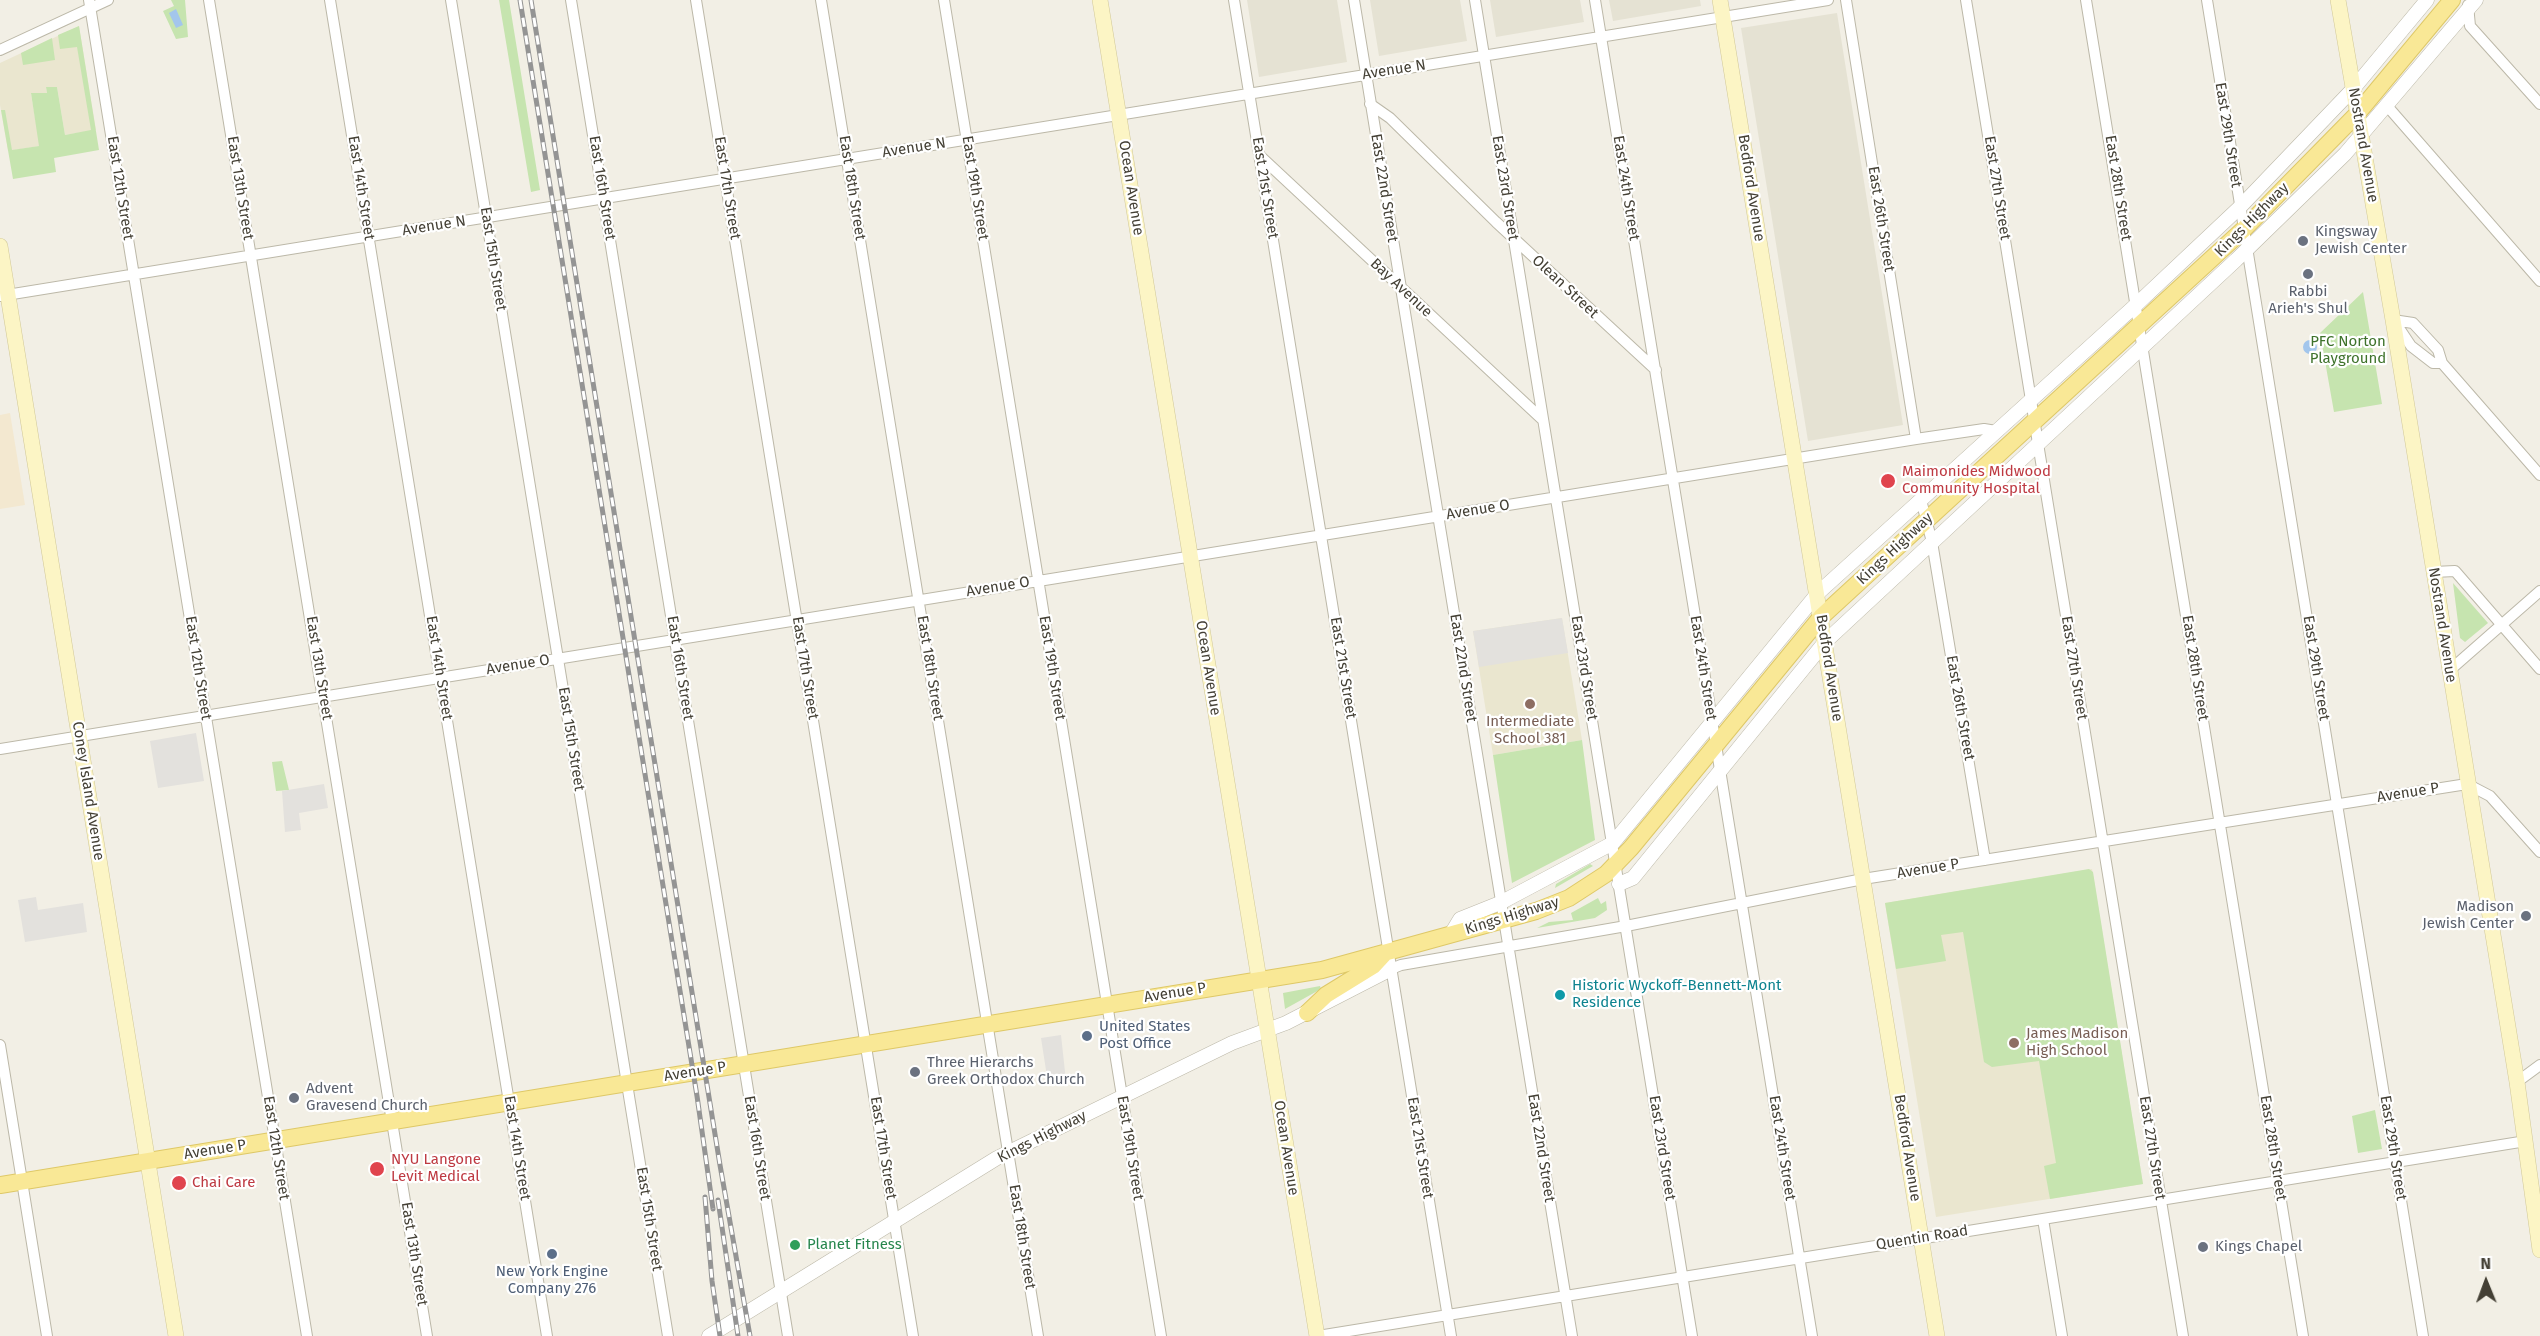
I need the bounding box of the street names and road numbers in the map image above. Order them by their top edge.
street label: Avenue N [1361,56,1427,84]
street label: East 29th Street [2211,81,2245,189]
street label: Nostrand Avenue [2344,86,2382,204]
street label: East 22nd Street [1367,133,1401,243]
street label: Bedford Avenue [1734,133,1768,243]
street label: East 14th Street [344,134,378,242]
street label: East 16th Street [585,134,619,242]
street label: East 18th Street [835,134,869,242]
street label: Avenue N [881,134,947,162]
street label: East 19th Street [958,134,992,242]
street label: East 23rd Street [1488,134,1522,242]
street label: East 24th Street [1609,134,1643,242]
street label: East 28th Street [2101,134,2135,242]
street label: East 12th Street [103,135,137,241]
street label: East 13th Street [223,135,257,241]
street label: East 17th Street [710,135,744,241]
street label: East 27th Street [1980,135,2014,241]
street label: East 21st Street [1248,136,1282,240]
street label: Ocean Avenue [1115,139,1147,237]
street label: East 26th Street [1864,165,1898,273]
street label: Kings Highway [2211,179,2293,261]
street label: East 15th Street [476,206,510,312]
street label: Avenue N [401,212,467,240]
street label: Olean Street [1528,252,1602,322]
street label: Bay Avenue [1366,255,1436,321]
street label: Avenue O [1445,496,1511,524]
street label: Kings Highway [1853,509,1937,589]
street label: Nostrand Avenue [2424,566,2460,684]
street label: Avenue O [965,573,1031,601]
street label: East 22nd Street [1446,613,1480,723]
street label: Bedford Avenue [1812,613,1846,723]
street label: East 14th Street [422,614,456,722]
street label: East 16th Street [663,614,697,722]
street label: East 18th Street [913,614,947,722]
street label: East 19th Street [1035,614,1069,722]
street label: East 23rd Street [1567,614,1601,722]
street label: East 24th Street [1686,614,1720,722]
street label: East 28th Street [2178,614,2212,722]
street label: East 29th Street [2299,614,2333,722]
street label: East 12th Street [181,615,215,721]
street label: East 13th Street [302,615,336,721]
street label: East 17th Street [788,615,822,721]
street label: East 27th Street [2057,615,2091,721]
street label: East 21st Street [1326,616,1360,720]
street label: Ocean Avenue [1192,619,1224,717]
street label: Avenue O [485,651,551,679]
street label: East 26th Street [1942,654,1978,762]
street label: East 15th Street [554,686,588,792]
street label: Coney Island Avenue [68,720,108,862]
street label: Avenue P [2376,779,2440,807]
street label: Avenue P [1896,855,1960,883]
street label: Kings Highway [1463,893,1561,939]
street label: Avenue P [1143,979,1207,1007]
street label: Avenue P [663,1058,727,1086]
street label: East 22nd Street [1524,1093,1558,1203]
street label: Bedford Avenue [1890,1093,1924,1203]
street label: East 14th Street [500,1094,534,1202]
street label: East 16th Street [740,1094,774,1202]
street label: East 19th Street [1113,1094,1147,1202]
street label: East 23rd Street [1645,1094,1679,1202]
street label: East 24th Street [1765,1094,1799,1202]
street label: East 28th Street [2256,1094,2290,1202]
street label: East 29th Street [2376,1094,2410,1202]
street label: East 12th Street [259,1095,293,1201]
street label: East 17th Street [866,1095,900,1201]
street label: East 27th Street [2135,1095,2169,1201]
street label: East 21st Street [1403,1096,1437,1200]
street label: Ocean Avenue [1270,1099,1302,1197]
street label: Kings Highway [995,1107,1089,1167]
street label: Avenue P [183,1136,247,1164]
street label: East 15th Street [632,1166,666,1272]
street label: East 18th Street [1005,1183,1039,1291]
street label: East 13th Street [397,1201,431,1307]
street label: Quentin Road [1875,1222,1969,1254]

